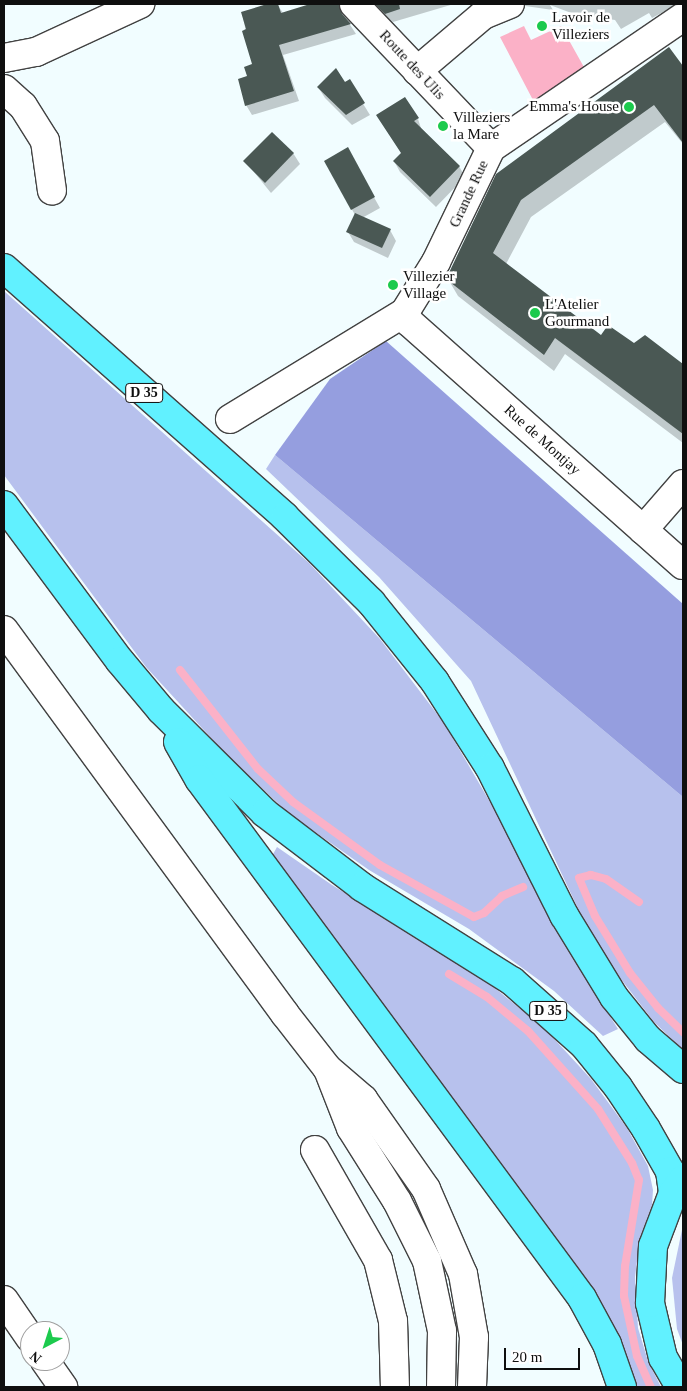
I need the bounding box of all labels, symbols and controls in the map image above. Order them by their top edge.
place label: Lavoir de Villeziers [552,8,610,43]
marker: Lavoir de Villeziers [536,20,548,32]
street label: Route des Ulis [375,27,449,103]
place label: Emma's House [529,98,619,116]
marker: Emma's House [623,101,635,113]
place label: Villeziers la Mare [453,108,510,143]
marker: Villeziers la Mare [437,120,449,132]
street label: Grande Rue [446,158,492,230]
place label: Villezier Village [403,267,455,302]
marker: Villezier Village [387,279,399,291]
place label: L'Atelier Gourmand [545,295,609,330]
marker: L'Atelier Gourmand [529,307,541,319]
road number: D 35 [124,382,164,404]
street label: Rue de Montjay [500,401,584,479]
road number: D 35 [528,999,568,1022]
north arrow [20,1321,70,1371]
scale bar [507,1338,583,1370]
text: N [27,1348,44,1366]
text: 20 m [512,1349,542,1365]

